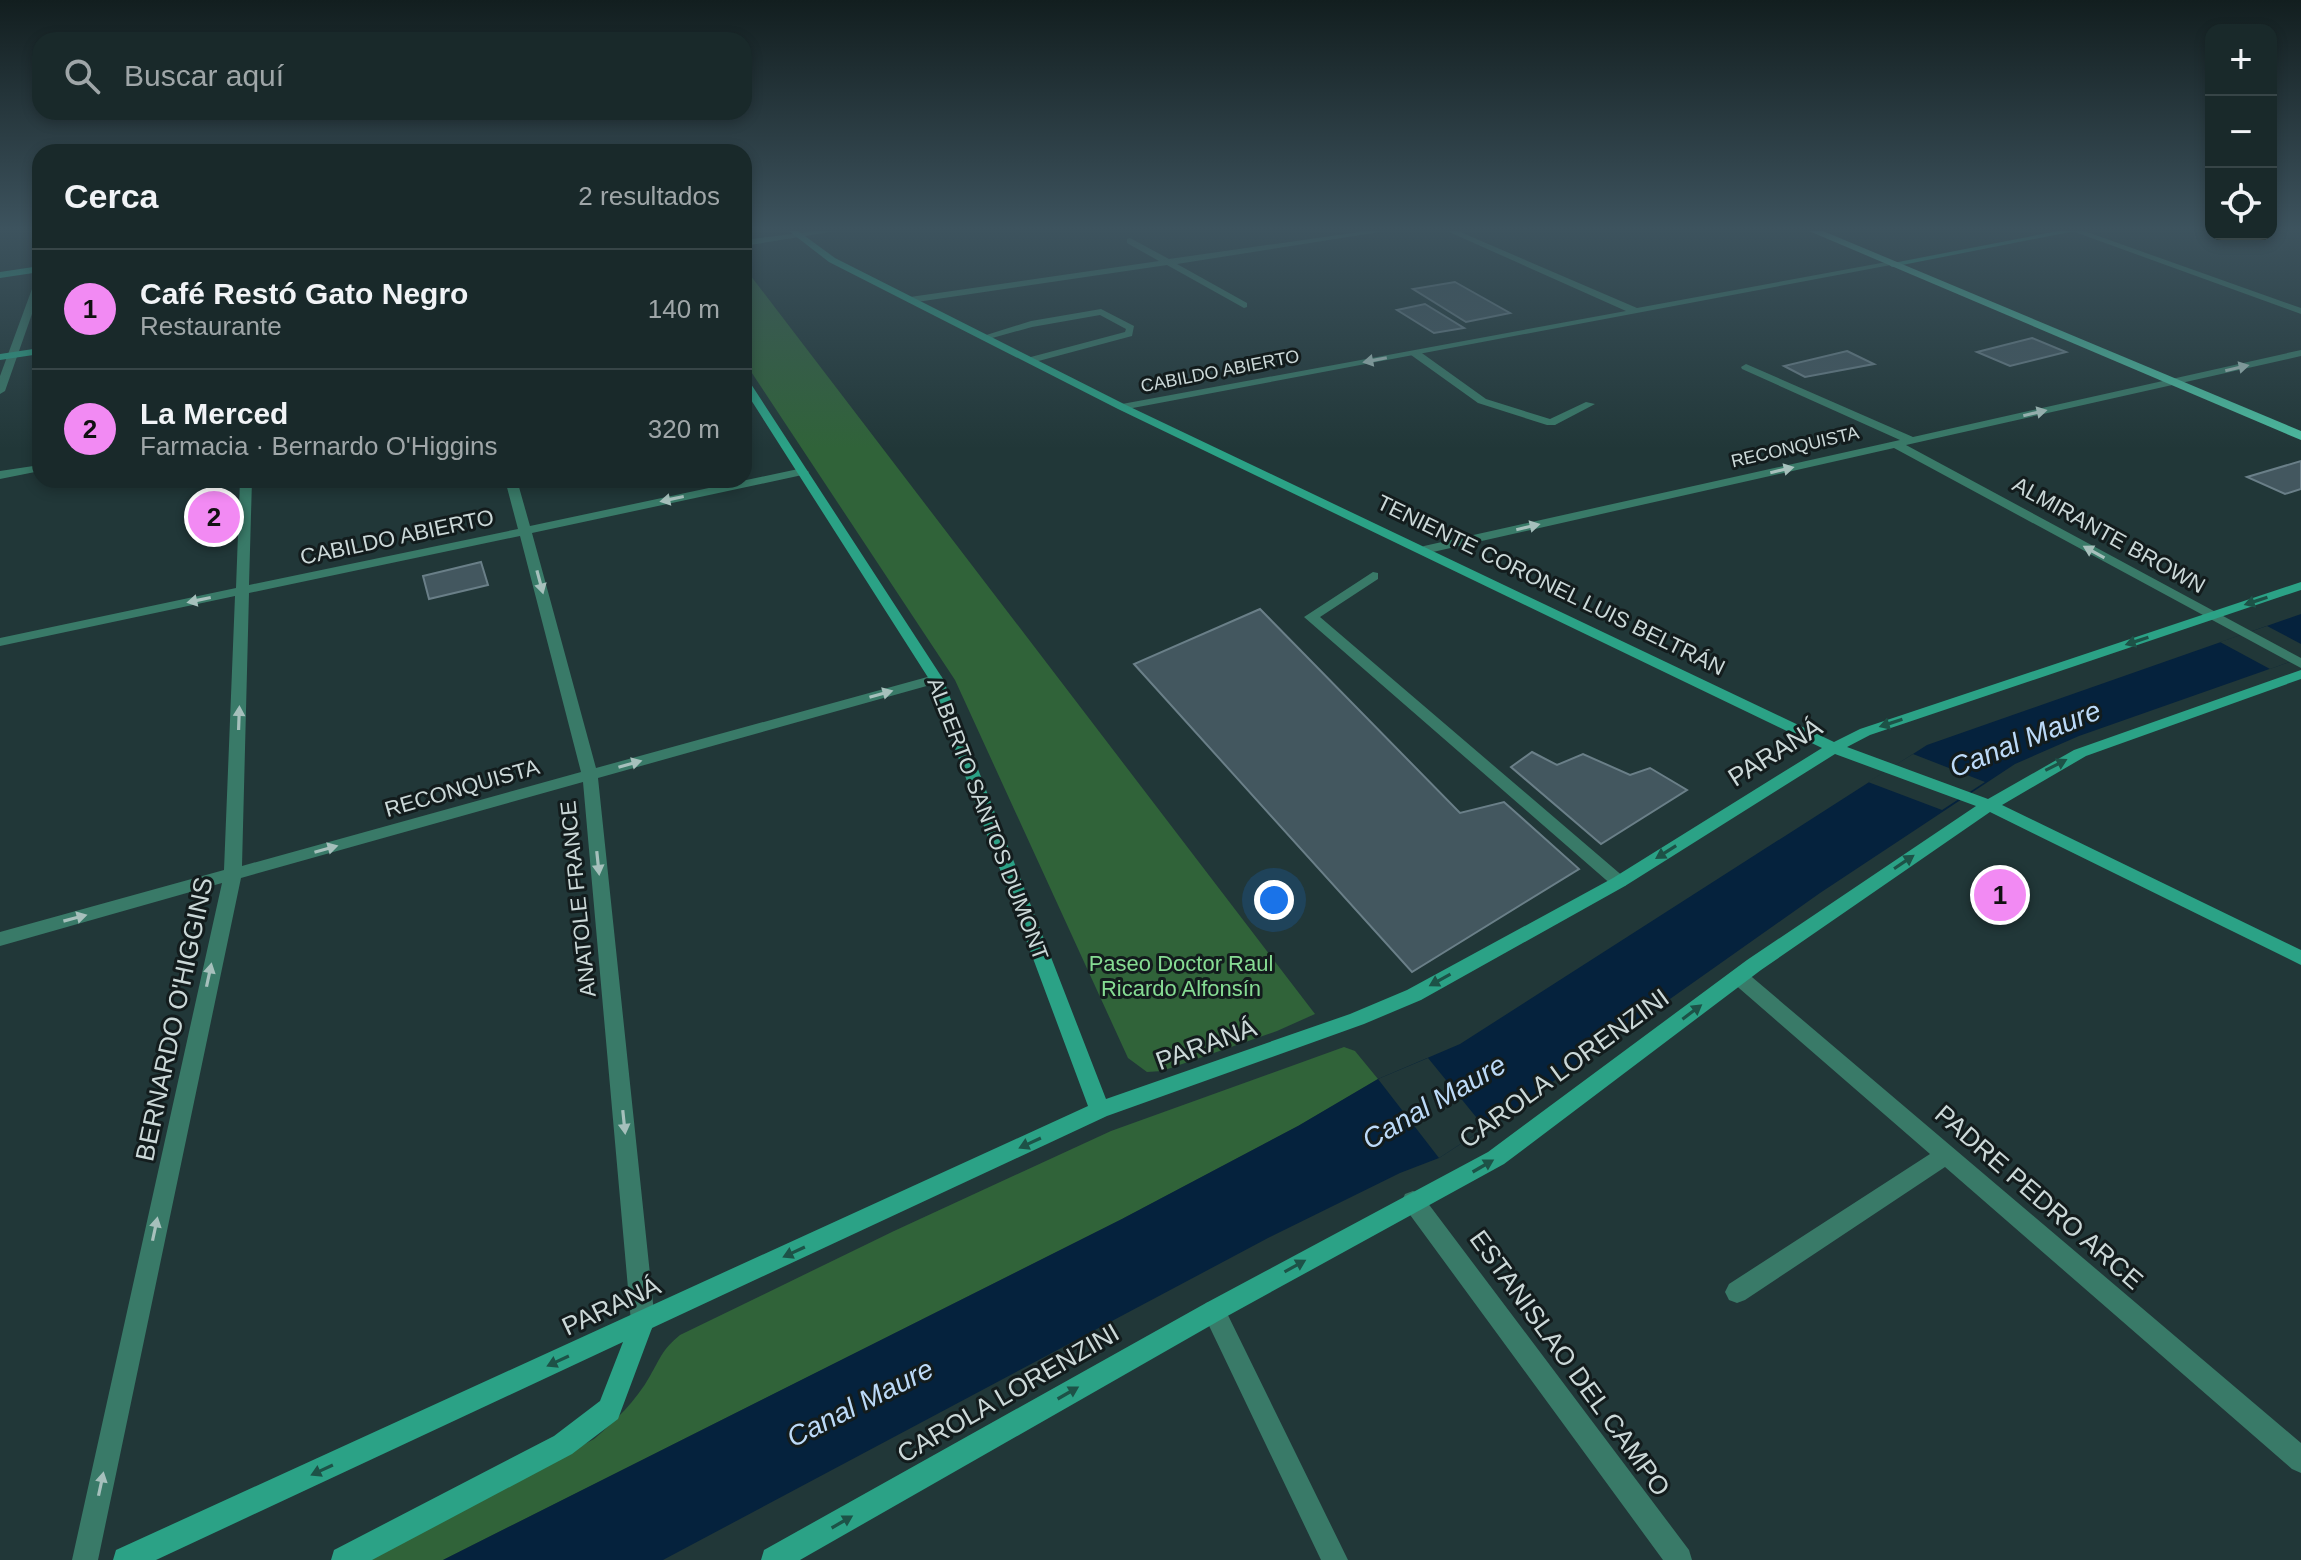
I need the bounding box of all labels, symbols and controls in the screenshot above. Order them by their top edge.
map controls [2205,24,2277,240]
button: + [2205,24,2277,96]
search box [32,32,752,120]
icon: search [60,54,104,98]
text: Buscar aquí [124,59,284,92]
button: − [2205,96,2277,168]
button: locate [2205,168,2277,240]
text: Cerca [64,177,159,215]
text: 2 resultados [578,181,720,211]
text: Café Restó Gato Negro [140,277,468,310]
text: 1 [83,294,97,324]
text: 140 m [648,294,720,324]
text: Restaurante [140,311,282,341]
street label: CABILDO ABIERTO [1139,346,1301,396]
one-way arrow [1362,355,1387,367]
one-way arrow [2225,361,2250,373]
text: La Merced [140,397,288,430]
one-way arrow [2023,406,2048,419]
text: 2 [83,414,97,444]
text: 320 m [648,414,720,444]
street label: RECONQUISTA [1729,423,1861,471]
text: Farmacia · Bernardo O'Higgins [140,431,498,461]
one-way arrow [1769,463,1794,476]
street label: ALMIRANTE BROWN [2008,472,2210,598]
pin: 2 [188,487,240,547]
street label: TENIENTE CORONEL LUIS BELTRÁN [1373,490,1729,680]
one-way arrow [659,493,684,506]
street label: CABILDO ABIERTO [298,504,496,570]
one-way arrow [1516,520,1541,533]
one-way arrow [2082,545,2105,559]
one-way arrow [534,570,546,595]
one-way arrow [186,594,211,607]
one-way arrow [2244,596,2268,608]
one-way arrow [2125,635,2149,647]
street label: ALBERTO SANTOS DUMONT [922,674,1054,964]
one-way arrow [868,688,893,700]
water label: Canal Maure [1945,695,2105,783]
one-way arrow [232,705,245,730]
street label: PARANÁ [1723,711,1828,793]
one-way arrow [1879,718,1903,730]
street label: RECONQUISTA [382,754,543,822]
one-way arrow [619,757,643,770]
one-way arrow [2044,758,2067,772]
street label: ANATOLE FRANCE [555,800,601,998]
one-way arrow [313,842,338,854]
one-way arrow [1655,845,1677,859]
one-way arrow [592,851,605,876]
one-way arrow [1894,854,1915,869]
pin: 1 [1974,865,2026,925]
street label: BERNARDO O'HIGGINS [129,874,219,1164]
your location [1254,880,1294,920]
one-way arrow [64,911,88,924]
park label: Paseo Doctor Raul Ricardo Alfonsín [1089,951,1273,1001]
one-way arrow [203,962,216,987]
one-way arrow [1428,973,1451,987]
street label: CAROLA LORENZINI [1453,982,1675,1154]
one-way arrow [1682,1004,1703,1020]
street label: PARANÁ [1152,1012,1261,1076]
water label: Canal Maure [1357,1048,1511,1156]
street label: PADRE PEDRO ARCE [1929,1099,2149,1295]
one-way arrow [617,1110,630,1135]
one-way arrow [1018,1136,1041,1150]
one-way arrow [1472,1159,1494,1173]
one-way arrow [149,1217,162,1242]
street label: ESTANISLAO DEL CAMPO [1464,1224,1676,1502]
one-way arrow [782,1245,806,1259]
one-way arrow [1283,1259,1306,1273]
street label: PARANÁ [557,1270,666,1342]
street label: CAROLA LORENZINI [892,1317,1124,1469]
water label: Canal Maure [782,1353,938,1453]
one-way arrow [546,1355,570,1368]
one-way arrow [1057,1386,1079,1400]
one-way arrow [310,1463,333,1477]
one-way arrow [95,1471,108,1496]
one-way arrow [831,1515,853,1529]

